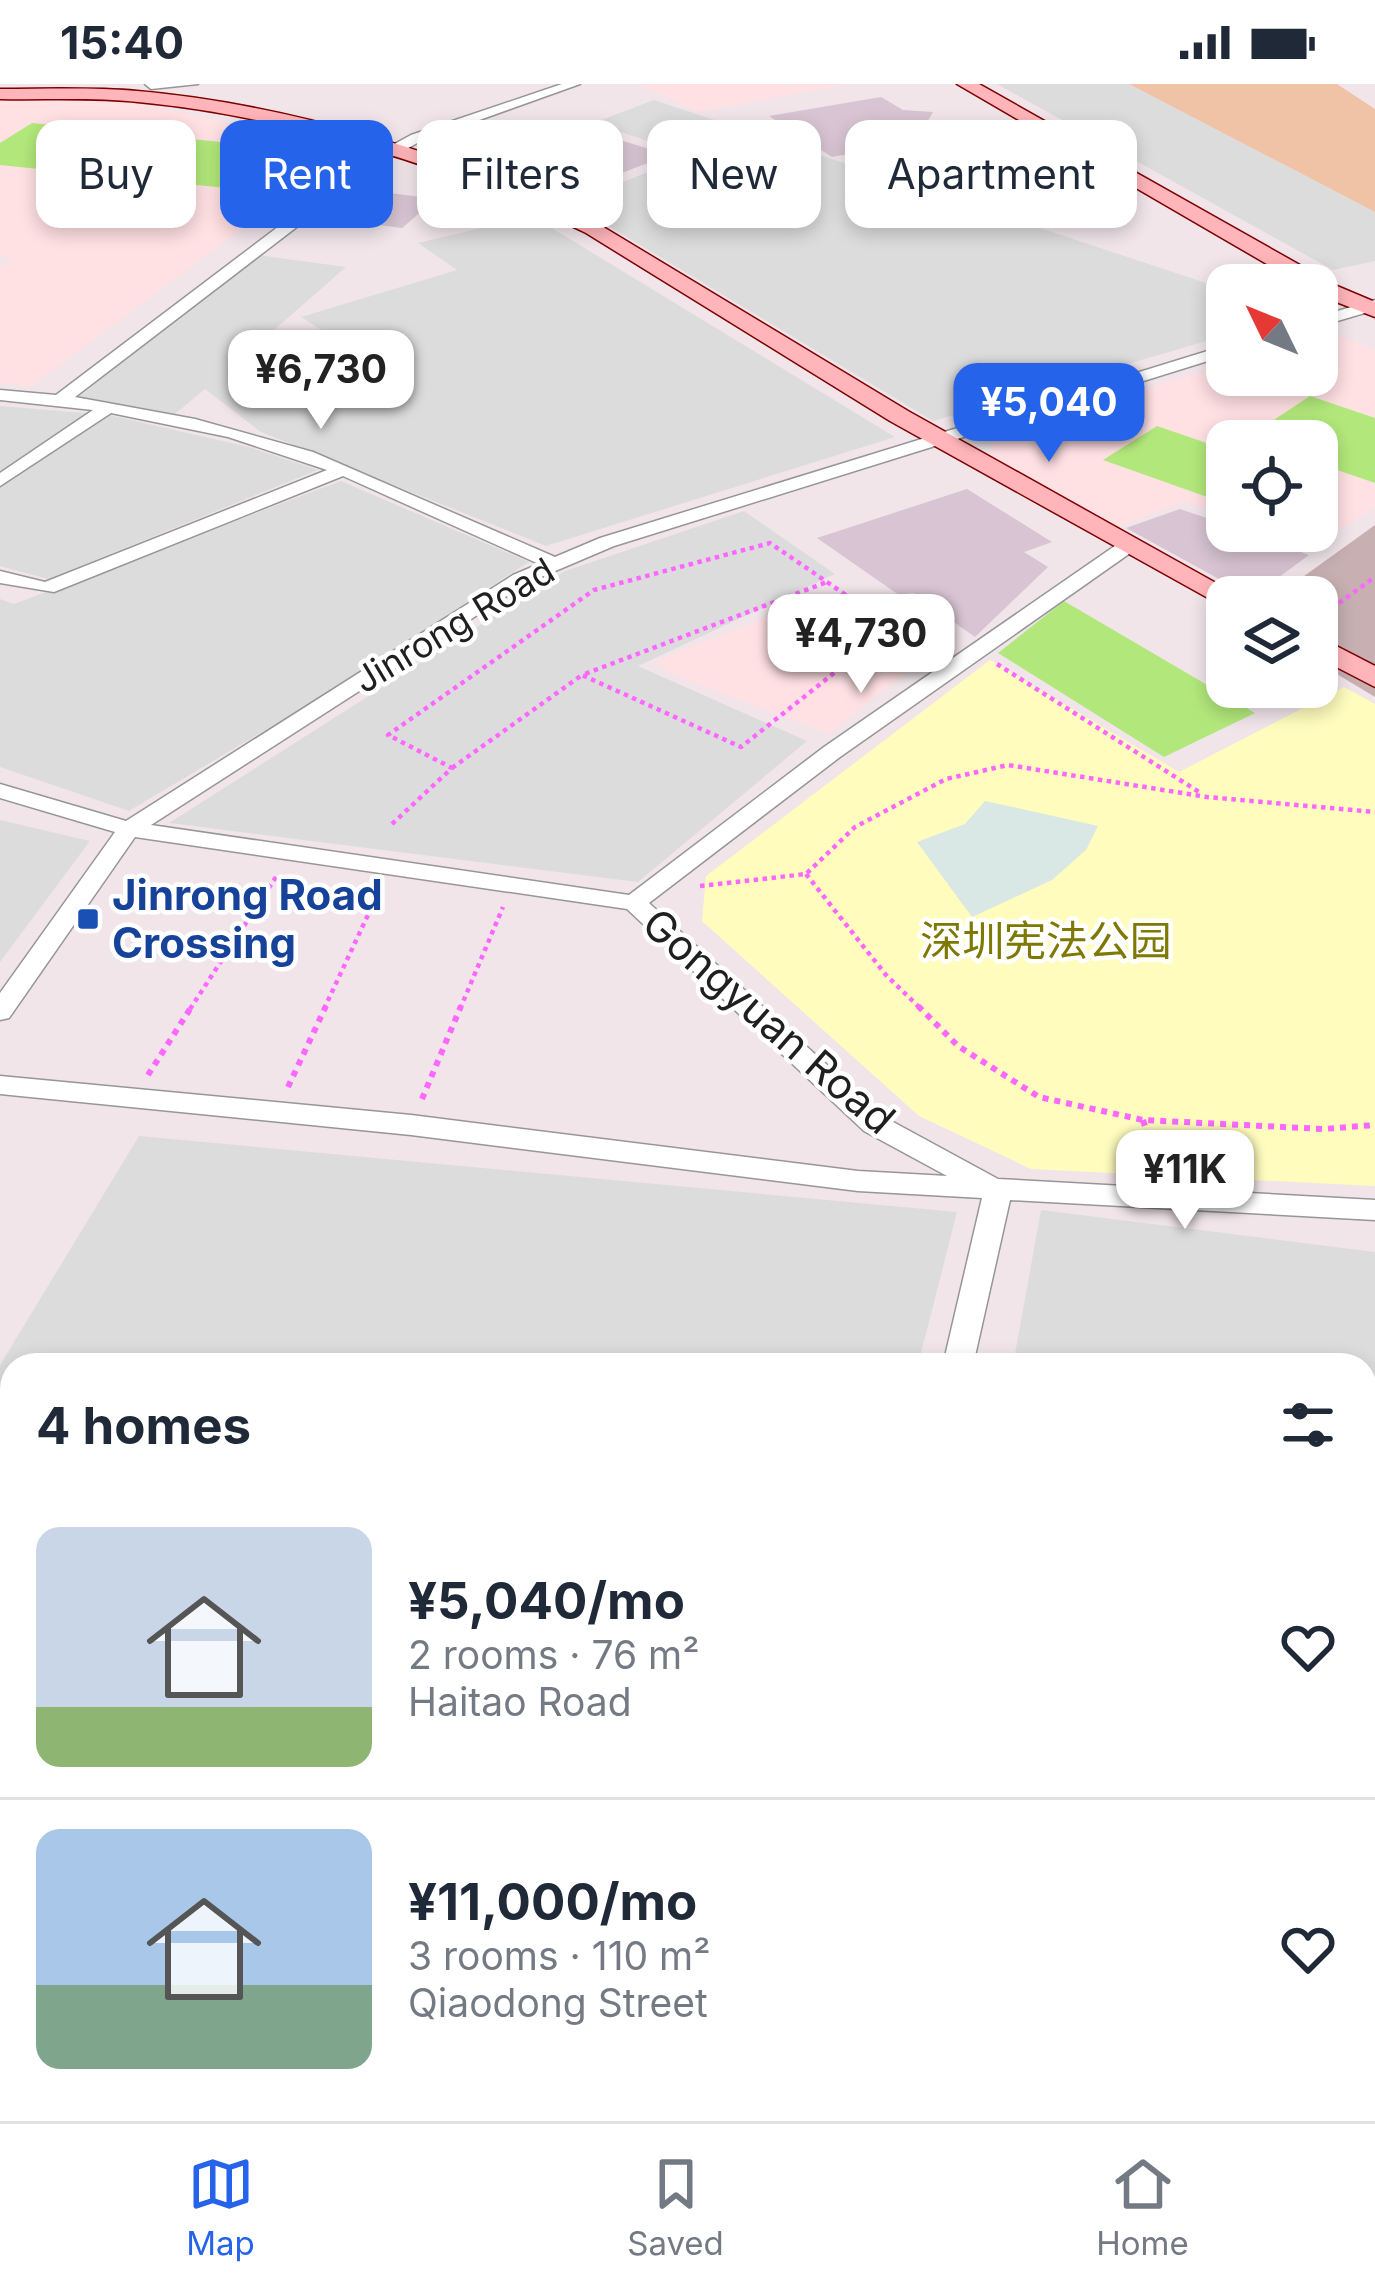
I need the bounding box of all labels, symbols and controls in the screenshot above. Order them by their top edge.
text: 15:40 [60,15,184,70]
chip: Buy [36,120,196,228]
chip: Rent [220,120,393,228]
chip: Filters [417,120,623,228]
chip: New [647,120,821,228]
chip: Apartment [845,120,1137,228]
north arrow [1206,264,1338,396]
map controls [1206,264,1338,708]
pin: ¥6,730 [223,330,419,432]
text: ¥6,730 [255,345,387,392]
pin: ¥5,040 [951,363,1147,465]
text: ¥5,040 [980,378,1118,425]
button: locate [1206,420,1338,552]
street label: Jinrong Road [346,548,562,702]
button: layers [1206,576,1338,708]
pin: ¥4,730 [763,594,959,696]
text: ¥4,730 [795,609,927,656]
place label: Jinrong Road Crossing [112,869,383,968]
street label: Gongyuan Road [633,897,906,1144]
marker: Jinrong Road Crossing [75,906,101,932]
park label: 深圳宪法公园 [920,915,1172,966]
pin: ¥11K [1114,1130,1256,1232]
text: ¥11K [1143,1145,1227,1192]
icon: filters [1275,1392,1341,1458]
text: 4 homes [36,1395,251,1456]
text: ¥5,040/mo [408,1570,685,1631]
icon: home [132,1575,276,1719]
icon: heart [1275,1614,1341,1680]
text: 2 rooms · 76 m² [408,1631,700,1678]
text: Haitao Road [408,1678,632,1725]
text: ¥11,000/mo [408,1871,697,1932]
icon: home [132,1877,276,2021]
icon: heart [1275,1916,1341,1982]
text: 3 rooms · 110 m² [408,1932,710,1979]
text: Qiaodong Street [408,1979,708,2026]
tab: Map [186,2151,255,2263]
tab: Saved [627,2151,724,2263]
tab: Home [1096,2151,1189,2263]

